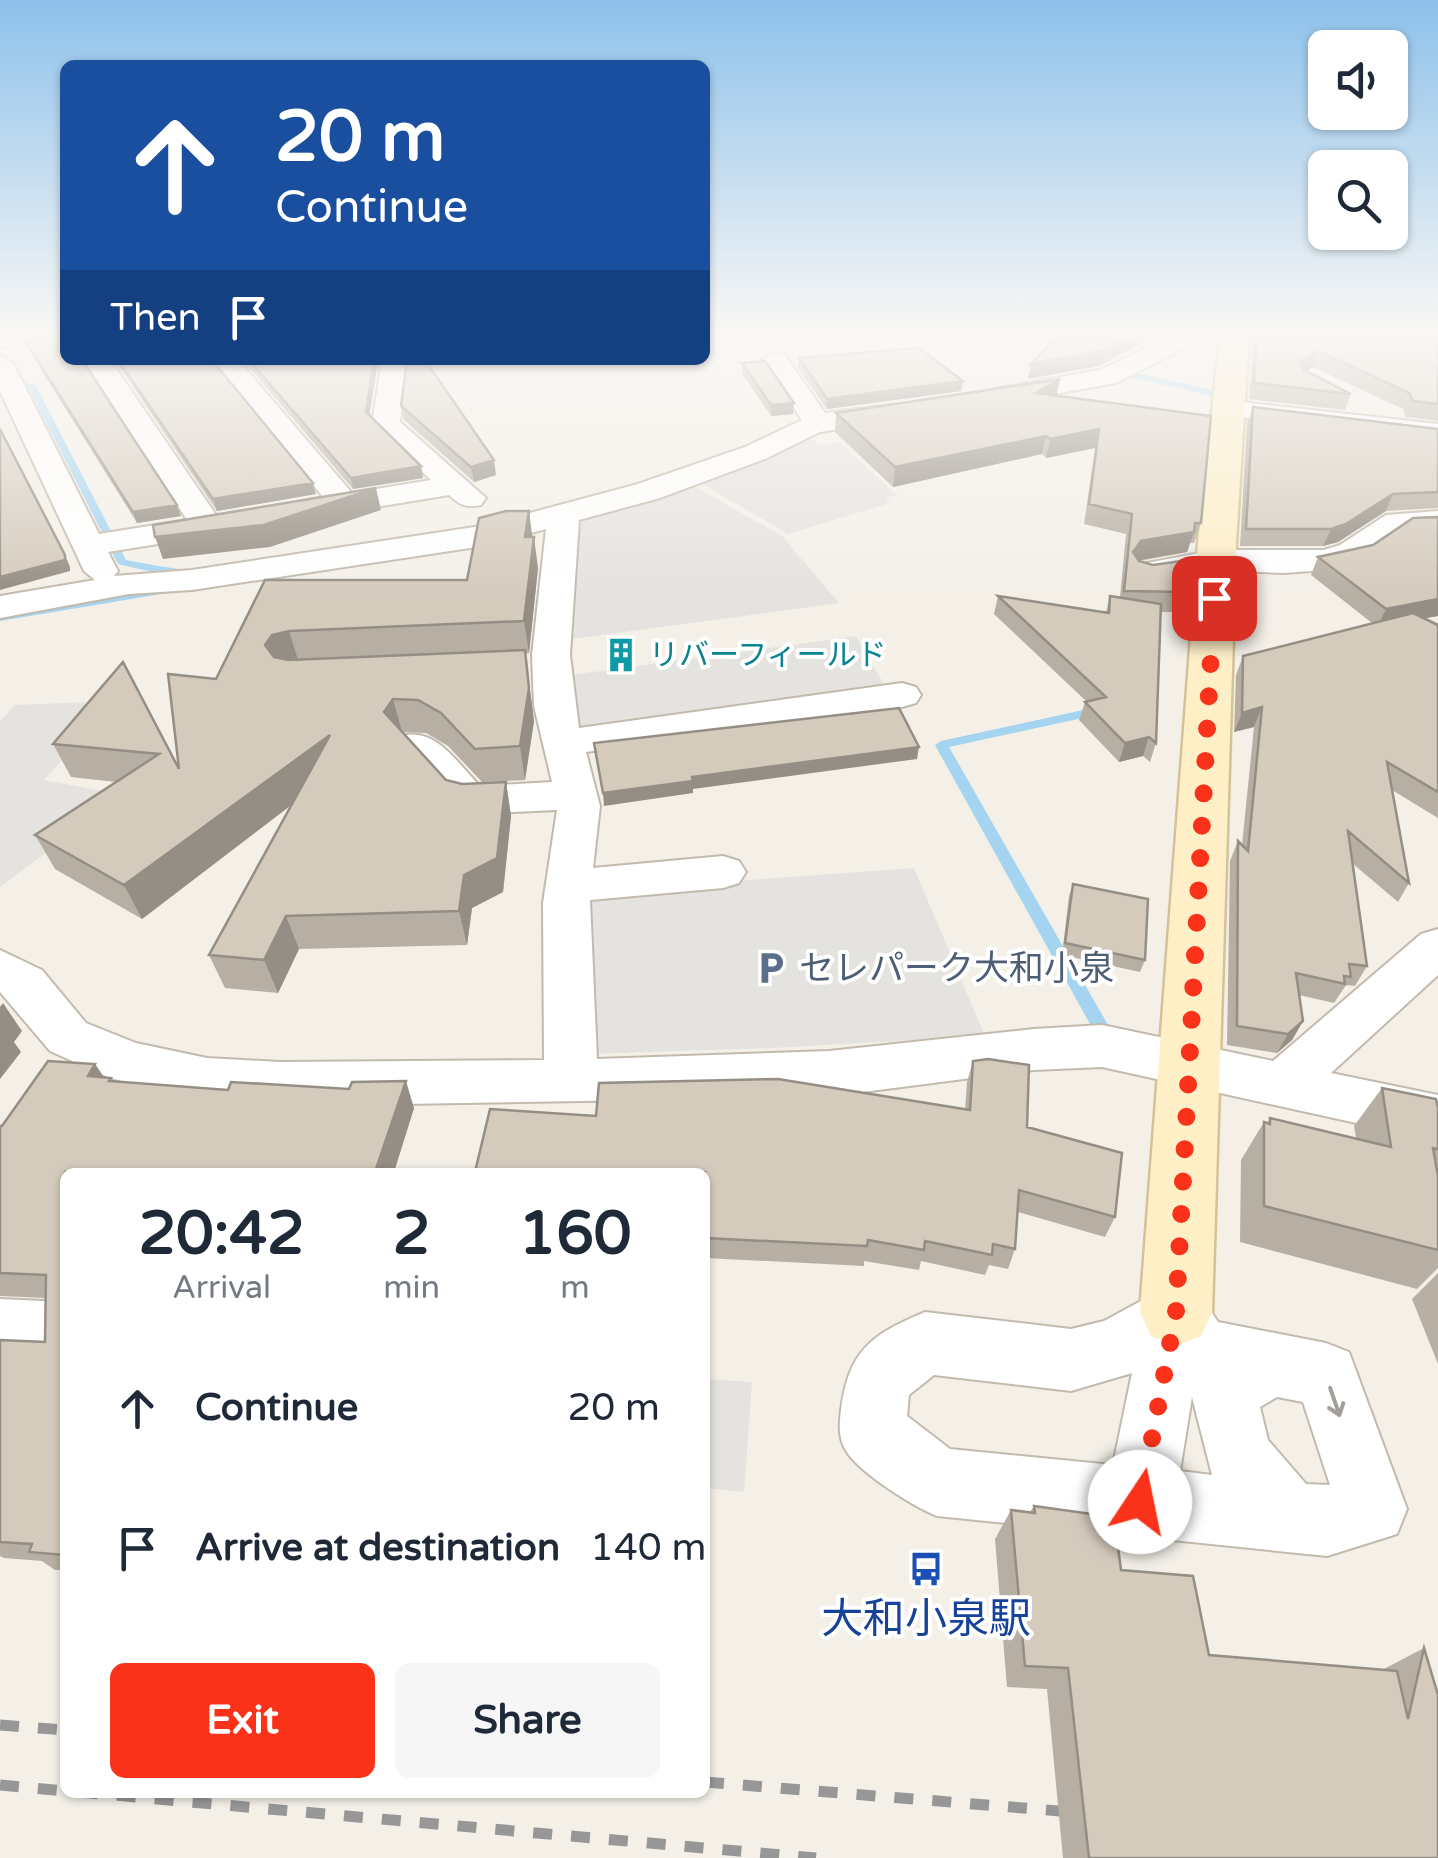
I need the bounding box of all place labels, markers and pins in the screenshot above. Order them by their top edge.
pin [1172,556,1257,641]
building icon: リバーフィールド [602,636,640,674]
place label: リバーフィールド [649,637,887,674]
place label: セレパーク大和小泉 [799,948,1114,990]
parking icon: セレパーク大和小泉 [752,949,790,987]
bus stop icon: 大和小泉駅 [907,1550,945,1588]
place label: 大和小泉駅 [821,1594,1031,1645]

